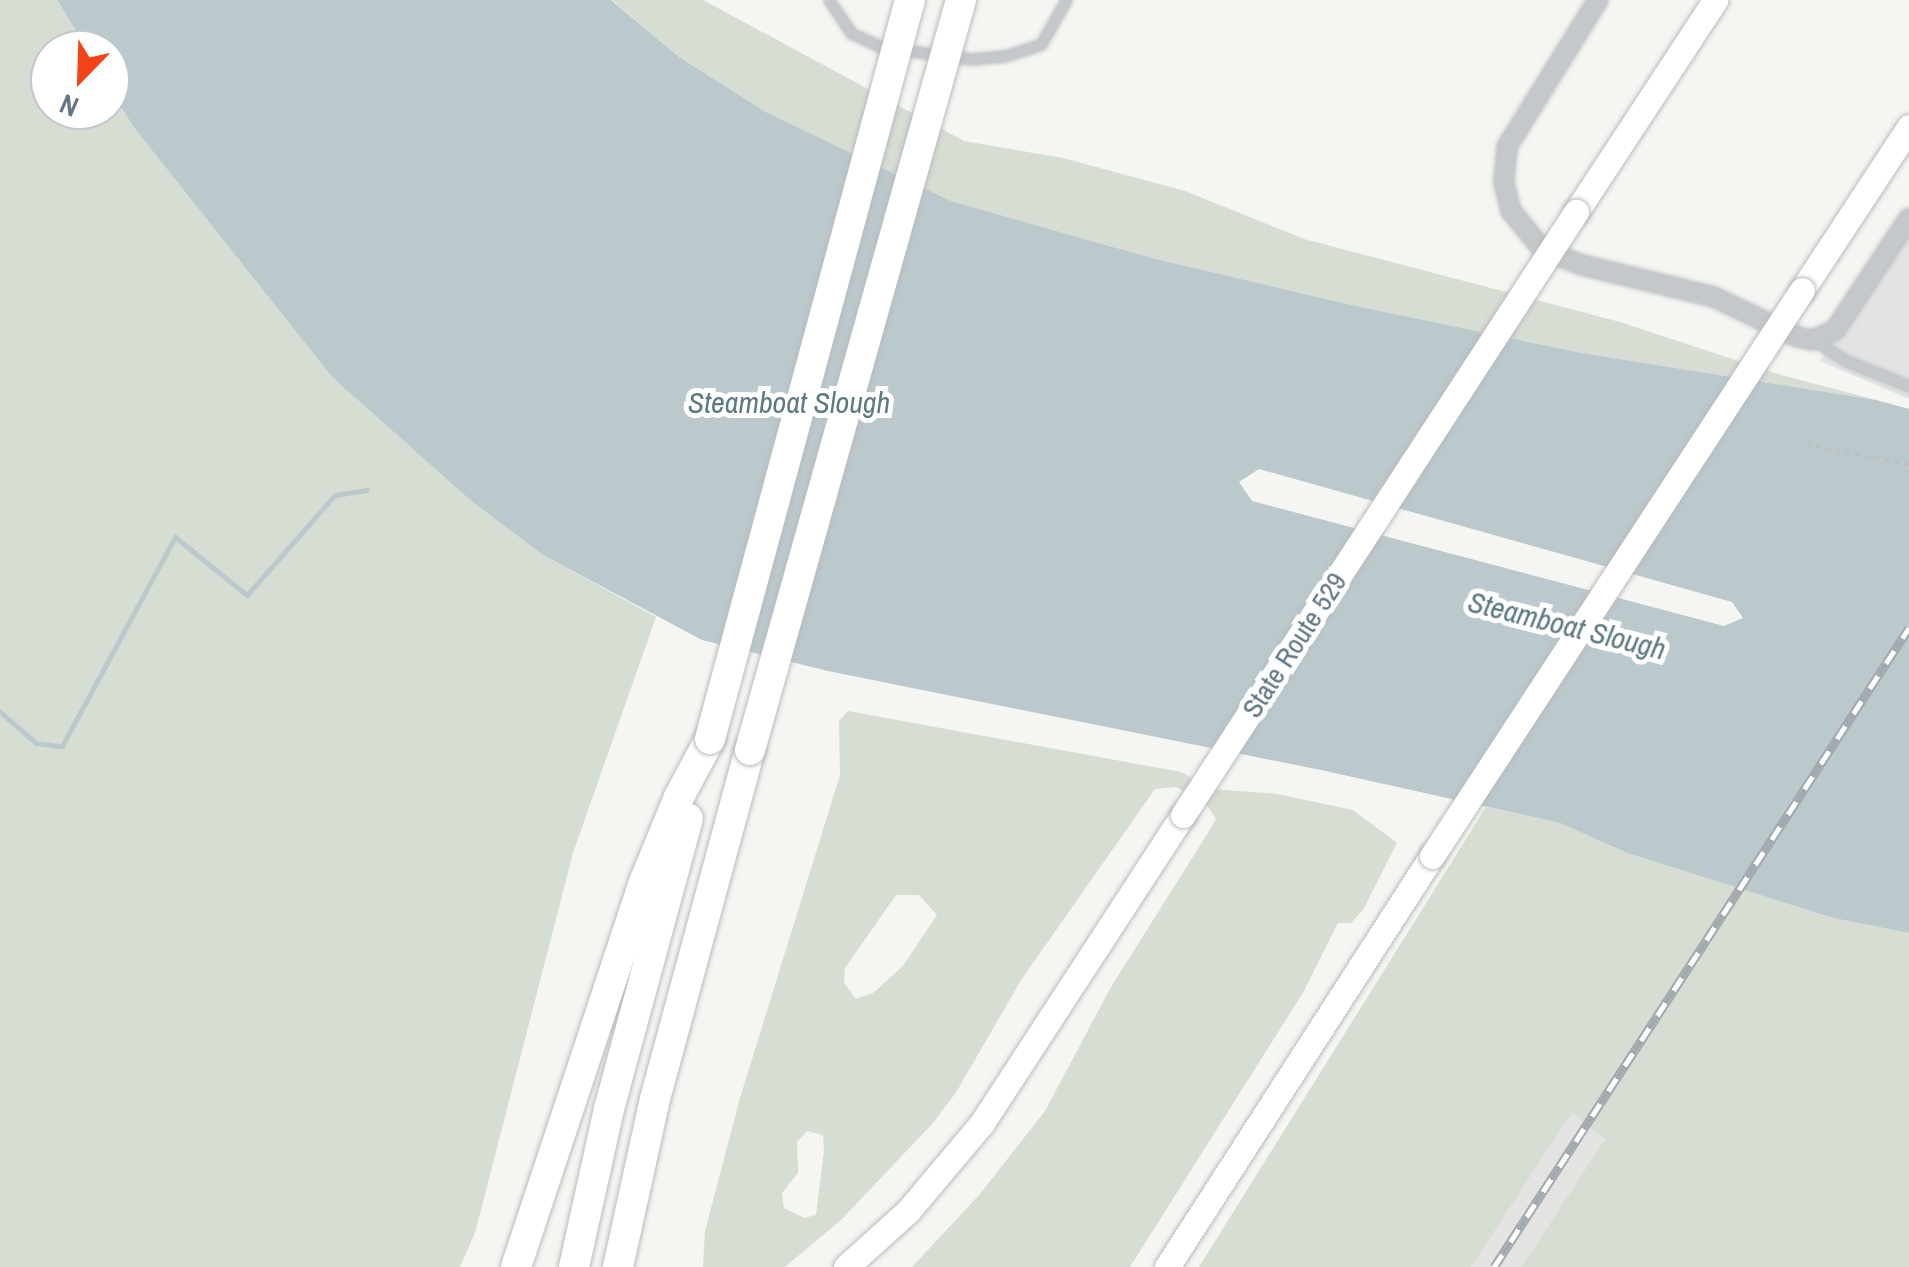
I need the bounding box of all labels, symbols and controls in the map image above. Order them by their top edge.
north arrow [30,30,130,130]
text: N [54,85,84,127]
water label: Steamboat Slough [688,384,890,420]
street label: State Route 529 [1235,566,1353,724]
water label: Steamboat Slough [1464,583,1670,667]

